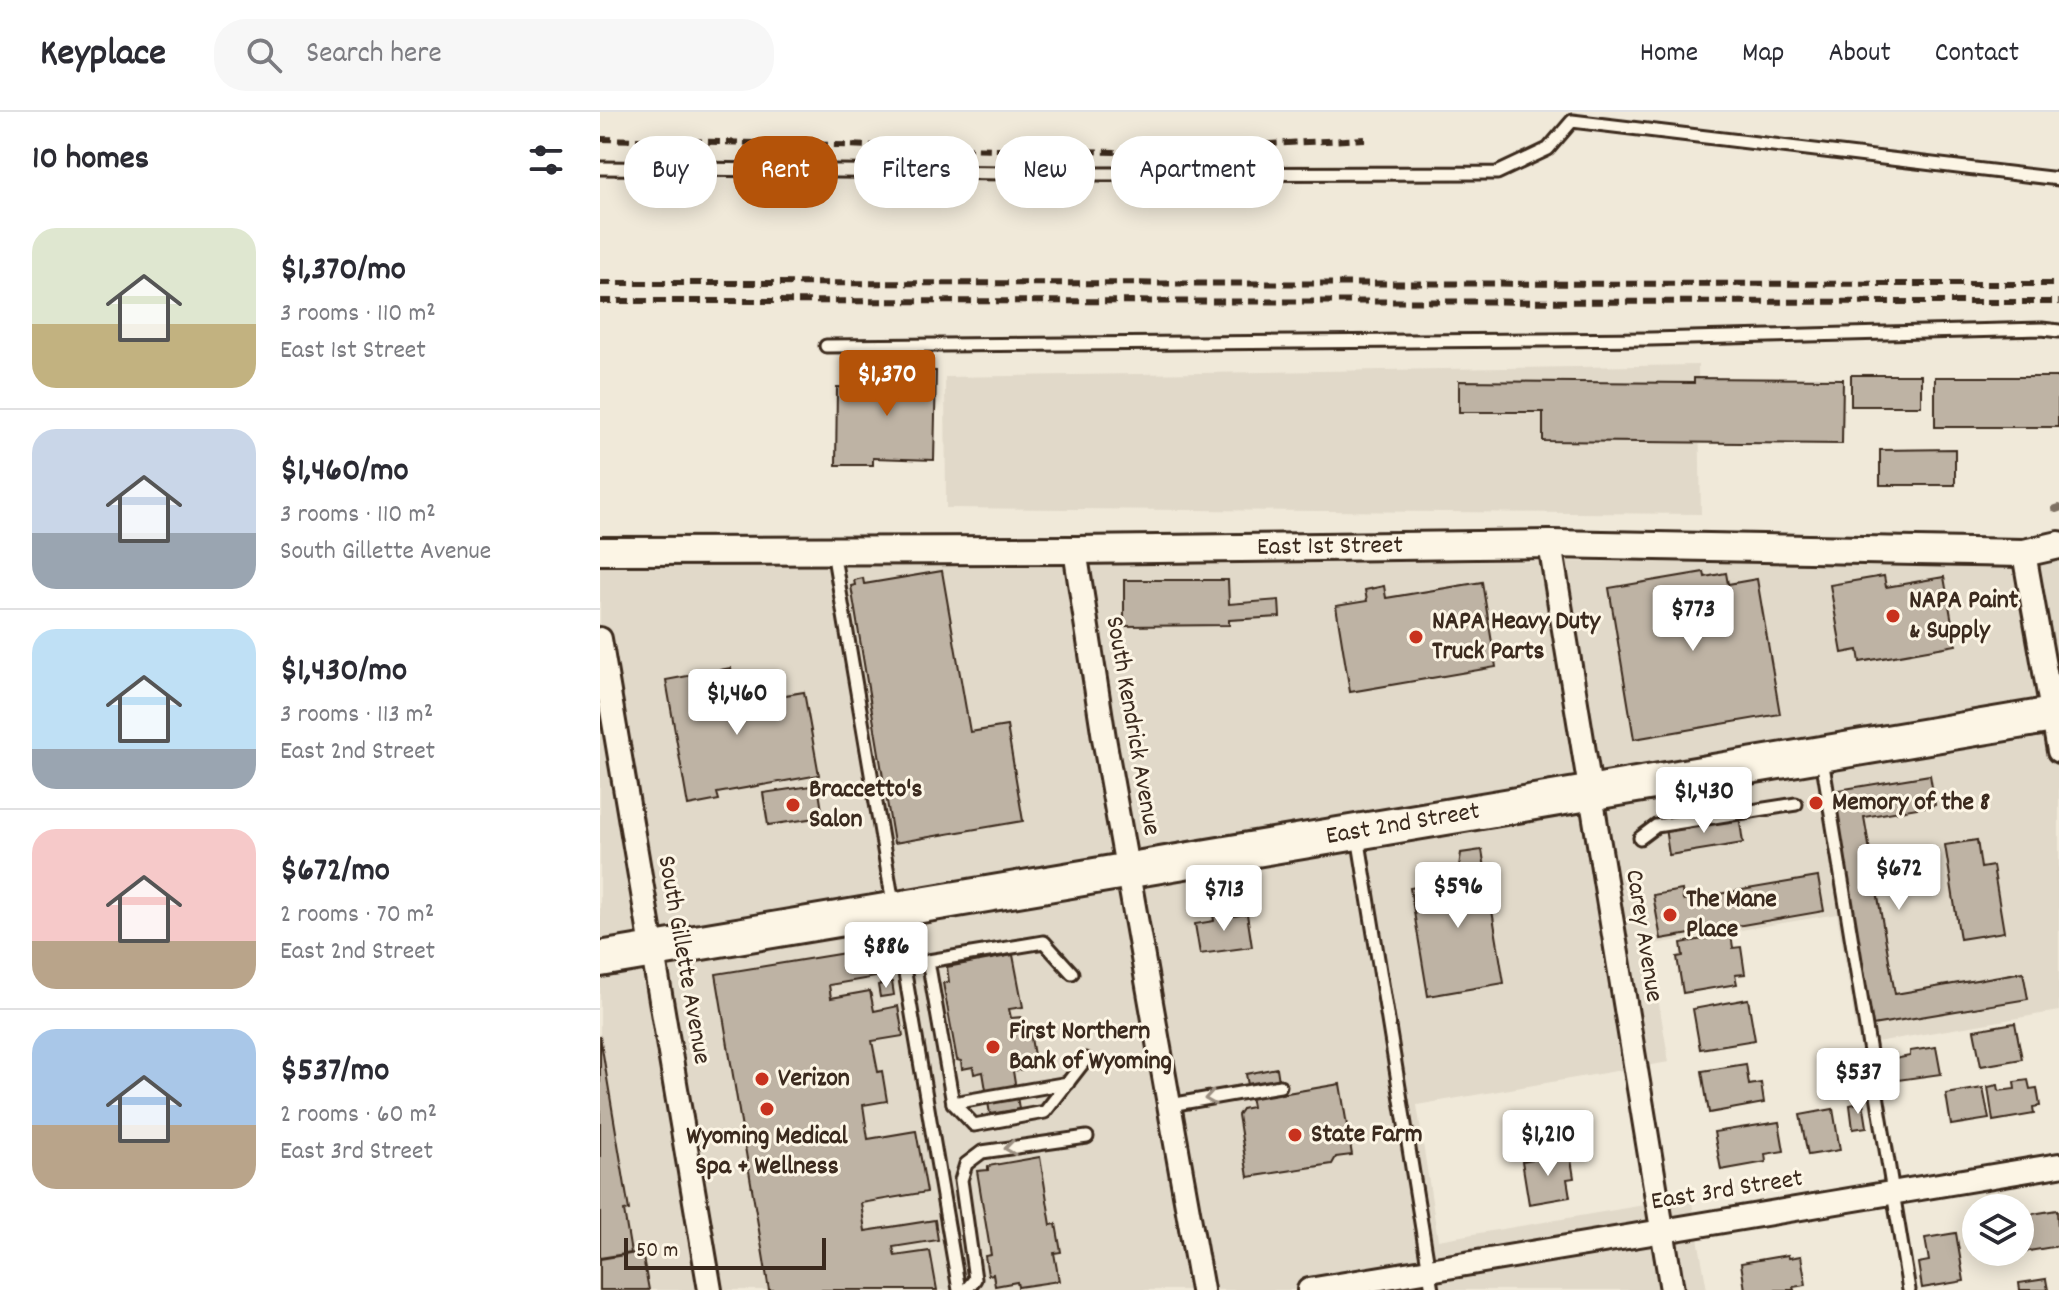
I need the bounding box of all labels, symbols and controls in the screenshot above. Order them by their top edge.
search box [214,19,774,91]
text: Keyplace [40,28,166,83]
icon: search [242,33,286,77]
text: Search here [306,34,442,77]
text: Home [1640,35,1698,75]
text: Map [1742,35,1784,75]
text: About [1828,35,1891,75]
text: Contact [1935,35,2019,75]
text: 10 homes [32,136,149,185]
chip: Buy [624,136,717,208]
chip: Rent [733,136,838,208]
chip: Filters [854,136,979,208]
chip: New [995,136,1095,208]
chip: Apartment [1111,136,1284,208]
icon: filters [524,138,568,182]
text: $1,370/mo [280,247,406,296]
icon: home [96,260,192,356]
text: 3 rooms · 110 m² [280,296,436,333]
text: East 1st Street [280,333,426,370]
pin: $1,370 [822,350,952,418]
text: $1,370 [857,357,917,394]
text: $1,460/mo [280,448,409,497]
icon: home [96,461,192,557]
text: 3 rooms · 110 m² [280,497,436,534]
street label: East 1st Street [1257,527,1404,566]
text: South Gillette Avenue [280,534,491,571]
place label: NAPA Paint & Supply [1909,583,2019,650]
pin: $773 [1646,585,1740,653]
text: $773 [1671,592,1715,629]
place label: NAPA Heavy Duty Truck Parts [1432,604,1601,671]
marker: NAPA Paint & Supply [1884,607,1902,625]
street label: South Kendrick Avenue [1095,613,1169,839]
marker: NAPA Heavy Duty Truck Parts [1407,628,1425,646]
text: $1,430/mo [280,648,407,697]
icon: home [96,661,192,757]
pin: $1,460 [672,669,802,737]
text: $1,460 [706,676,768,713]
text: 3 rooms · 113 m² [280,697,433,734]
text: East 2nd Street [280,734,435,771]
pin: $1,430 [1639,767,1769,835]
place label: Braccetto's Salon [809,772,922,839]
text: $1,430 [1674,774,1734,811]
place label: Memory of the 8 [1832,785,1990,822]
street label: East 2nd Street [1323,793,1483,855]
marker: Memory of the 8 [1807,794,1825,812]
marker: Braccetto's Salon [784,796,802,814]
pin: $672 [1852,844,1946,912]
text: $672/mo [280,848,390,897]
text: $672 [1875,851,1923,888]
street label: South Gillette Avenue [646,853,720,1067]
icon: home [96,861,192,957]
pin: $596 [1411,862,1505,930]
pin: $713 [1177,865,1271,933]
street label: Carey Avenue [1614,867,1672,1005]
text: $596 [1433,869,1483,906]
text: $713 [1204,872,1244,909]
place label: The Mane Place [1686,882,1777,949]
text: 2 rooms · 70 m² [280,897,434,934]
marker: The Mane Place [1661,906,1679,924]
pin: $886 [839,922,933,990]
text: $886 [863,929,909,966]
text: East 2nd Street [280,934,435,971]
place label: First Northern Bank of Wyoming [1009,1014,1172,1081]
marker: First Northern Bank of Wyoming [984,1038,1002,1056]
text: $537/mo [280,1048,389,1097]
pin: $537 [1811,1048,1905,1116]
text: $537 [1835,1055,1881,1092]
icon: home [96,1061,192,1157]
place label: Verizon [778,1061,850,1098]
marker: Verizon [753,1070,771,1088]
one-way arrow [1203,1089,1216,1106]
text: 2 rooms · 60 m² [280,1097,437,1134]
marker: Wyoming Medical Spa + Wellness [758,1100,776,1118]
pin: $1,210 [1483,1110,1613,1178]
place label: State Farm [1311,1117,1423,1154]
text: $1,210 [1520,1117,1576,1154]
place label: Wyoming Medical Spa + Wellness [686,1119,849,1186]
marker: State Farm [1286,1126,1304,1144]
text: East 3rd Street [280,1134,433,1171]
one-way arrow [1003,1139,1017,1156]
street label: East 3rd Street [1649,1161,1806,1221]
map controls [1962,1194,2034,1266]
button: layers [1962,1194,2034,1266]
scale bar [624,1234,826,1270]
text: 50 m [636,1236,678,1267]

